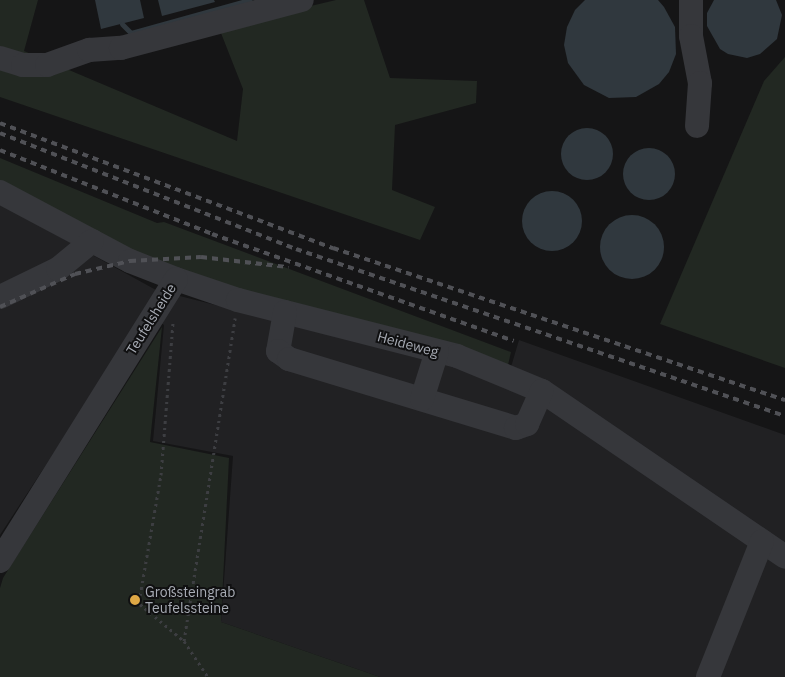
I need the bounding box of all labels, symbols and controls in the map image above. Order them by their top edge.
street label: Teufelsheide [123,280,179,358]
street label: Heideweg [376,328,440,360]
place label: Großsteingrab Teufelssteine [145,584,235,616]
marker: Großsteingrab Teufelssteine [129,594,141,606]

